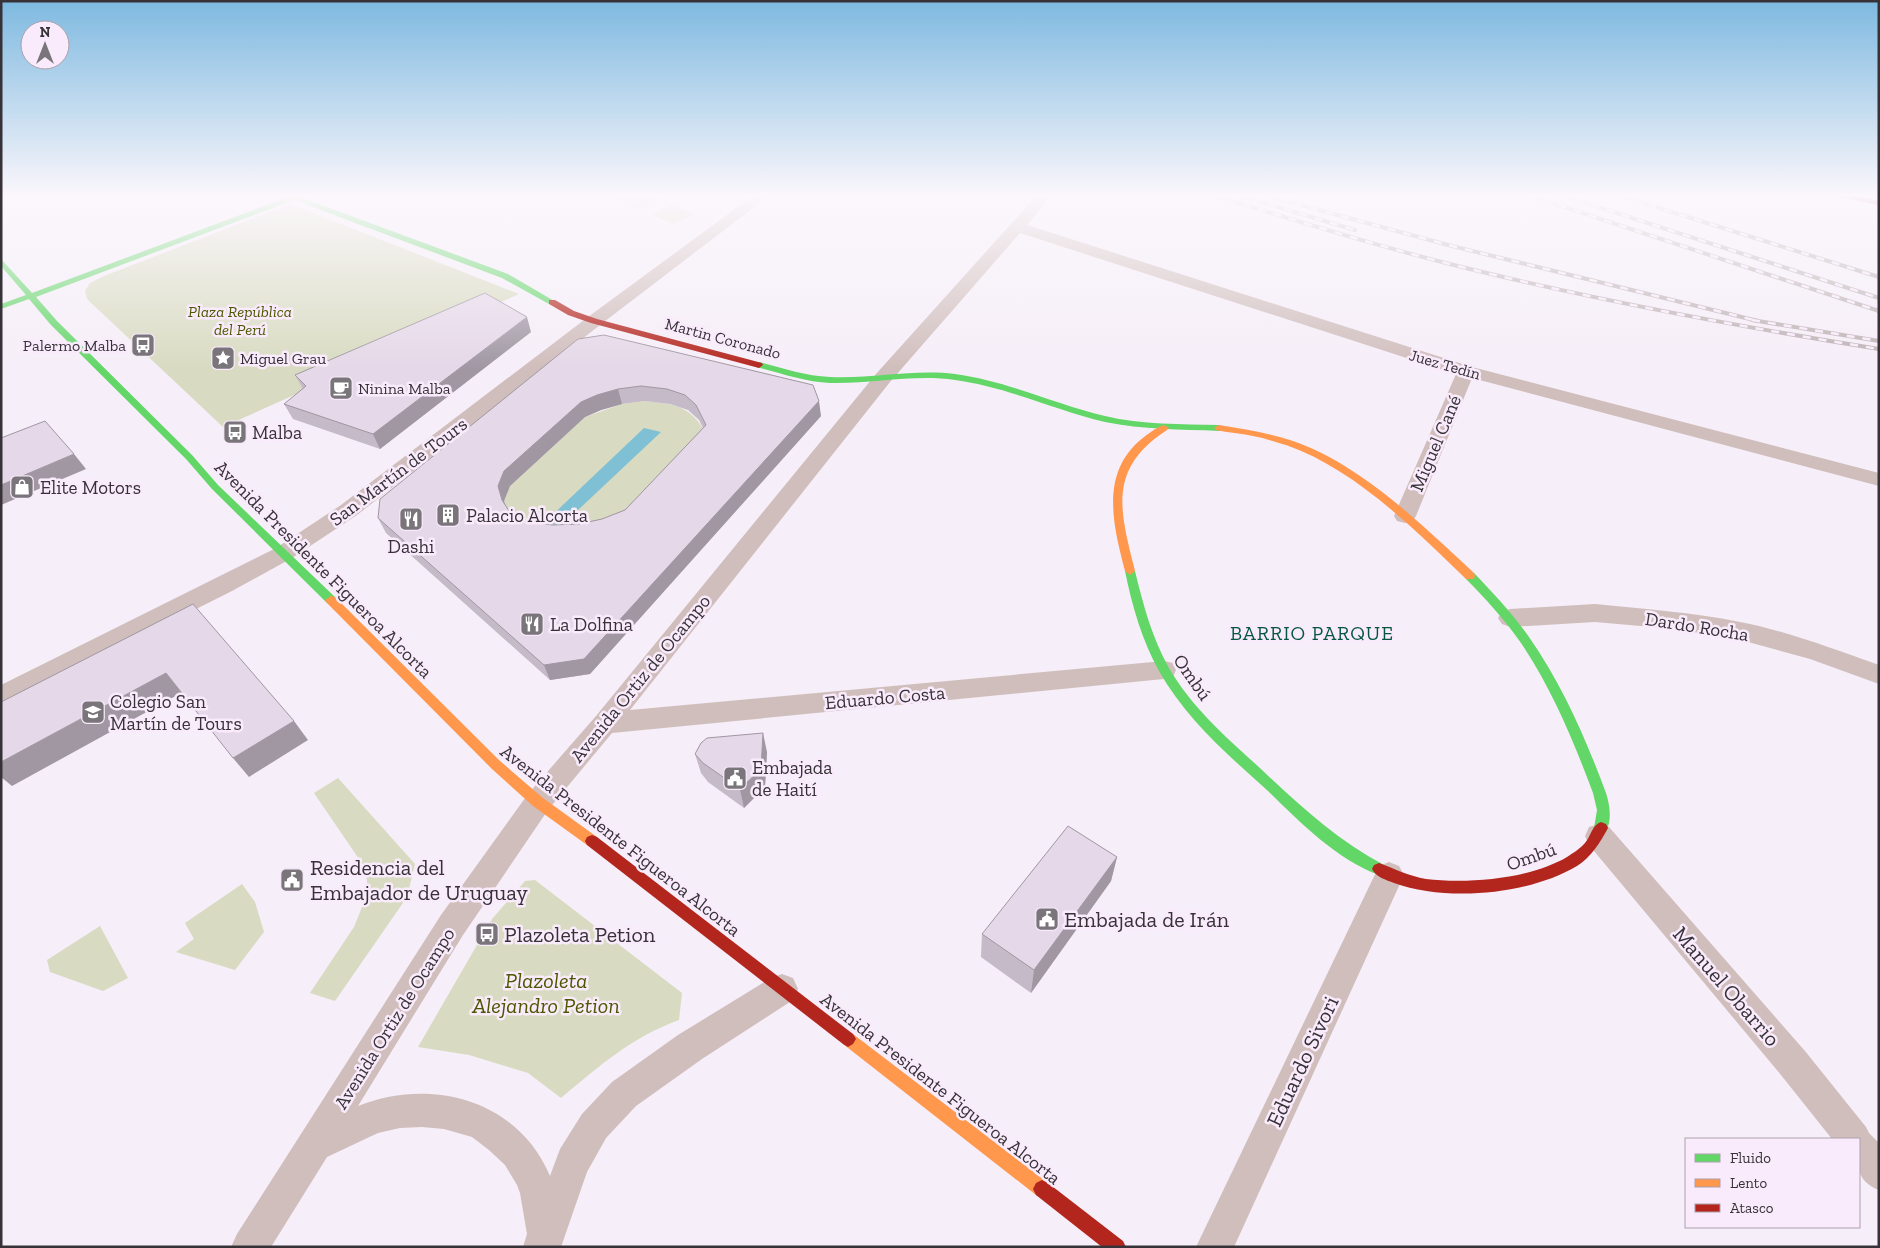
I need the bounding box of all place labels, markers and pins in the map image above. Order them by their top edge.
bus stop icon: Palermo Malba [130,332,156,358]
place label: Palermo Malba [23,336,126,355]
place icon: Miguel Grau [210,345,236,371]
place label: Miguel Grau [240,349,326,368]
cafe icon: Ninina Malba [328,375,354,401]
place label: Ninina Malba [358,379,451,398]
bus stop icon: Malba [222,419,248,445]
place label: Malba [252,421,302,444]
shop icon: Elite Motors [9,474,35,500]
place label: Elite Motors [40,476,141,499]
building icon: Palacio Alcorta [435,502,461,528]
place label: Palacio Alcorta [466,504,588,527]
restaurant icon: Dashi [398,506,424,532]
place label: Dashi [388,535,434,558]
restaurant icon: La Dolfina [519,611,545,637]
place label: La Dolfina [550,613,633,636]
place label: Colegio San Martín de Tours [110,690,242,735]
school or university icon: Colegio San Martín de Tours [80,699,106,725]
place label: Embajada de Haití [752,756,832,801]
public building icon: Embajada de Haití [722,765,748,791]
place label: Residencia del Embajador de Uruguay [310,854,529,906]
public building icon: Residencia del Embajador de Uruguay [279,867,305,893]
public building icon: Embajada de Irán [1034,906,1060,932]
place label: Embajada de Irán [1064,906,1230,933]
bus stop icon: Plazoleta Petion [474,921,500,947]
place label: Plazoleta Petion [504,921,656,948]

